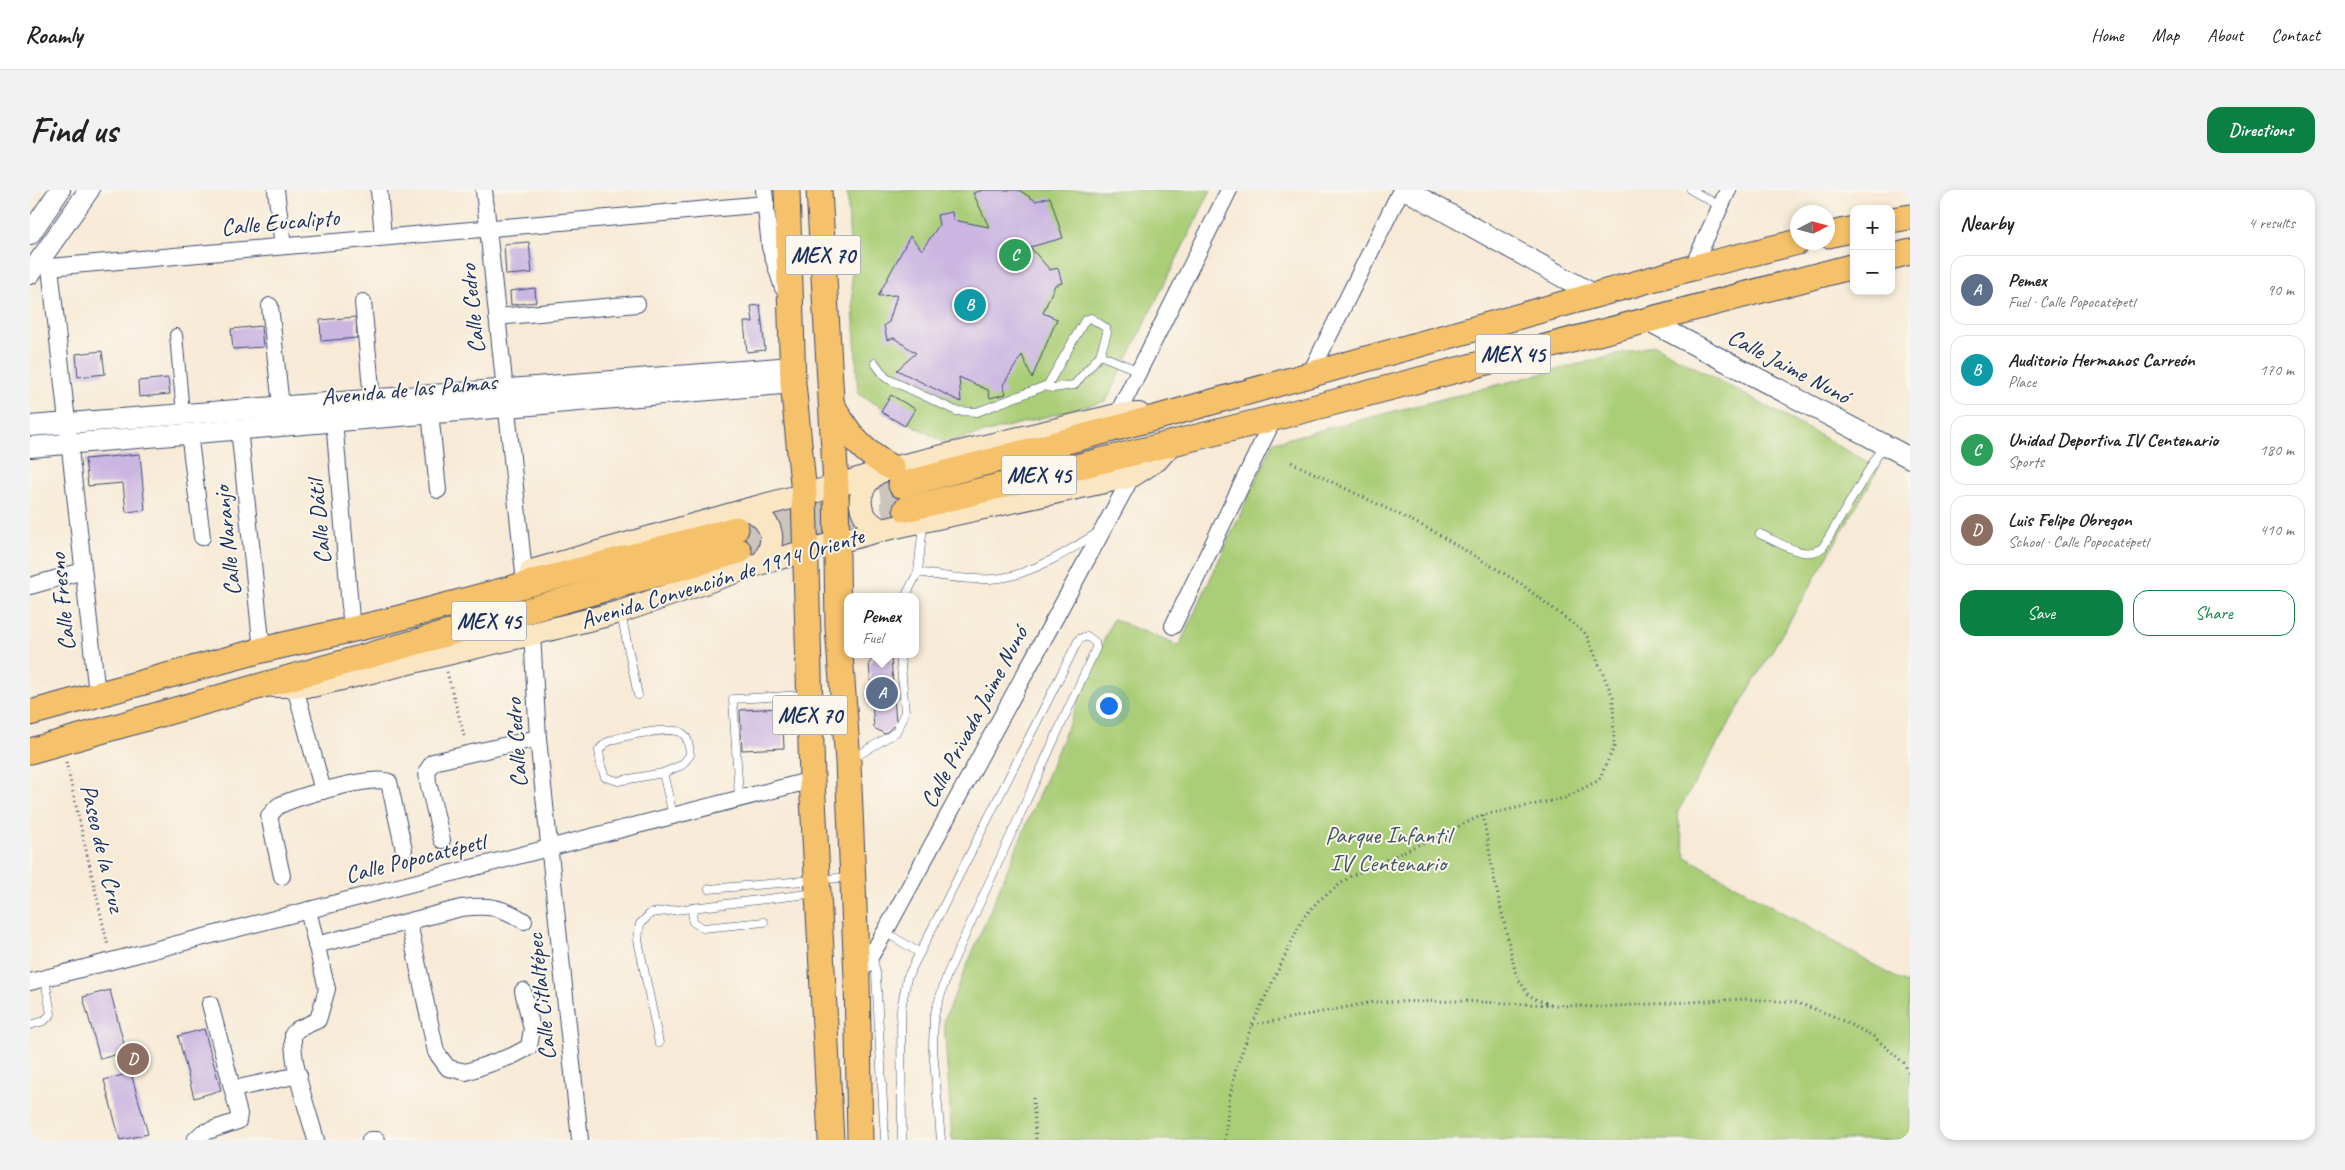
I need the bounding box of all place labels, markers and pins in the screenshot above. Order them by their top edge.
pin: C [999,236,1031,274]
pin: B [954,286,986,324]
pin: A [866,674,898,712]
pin: D [117,1040,149,1078]

